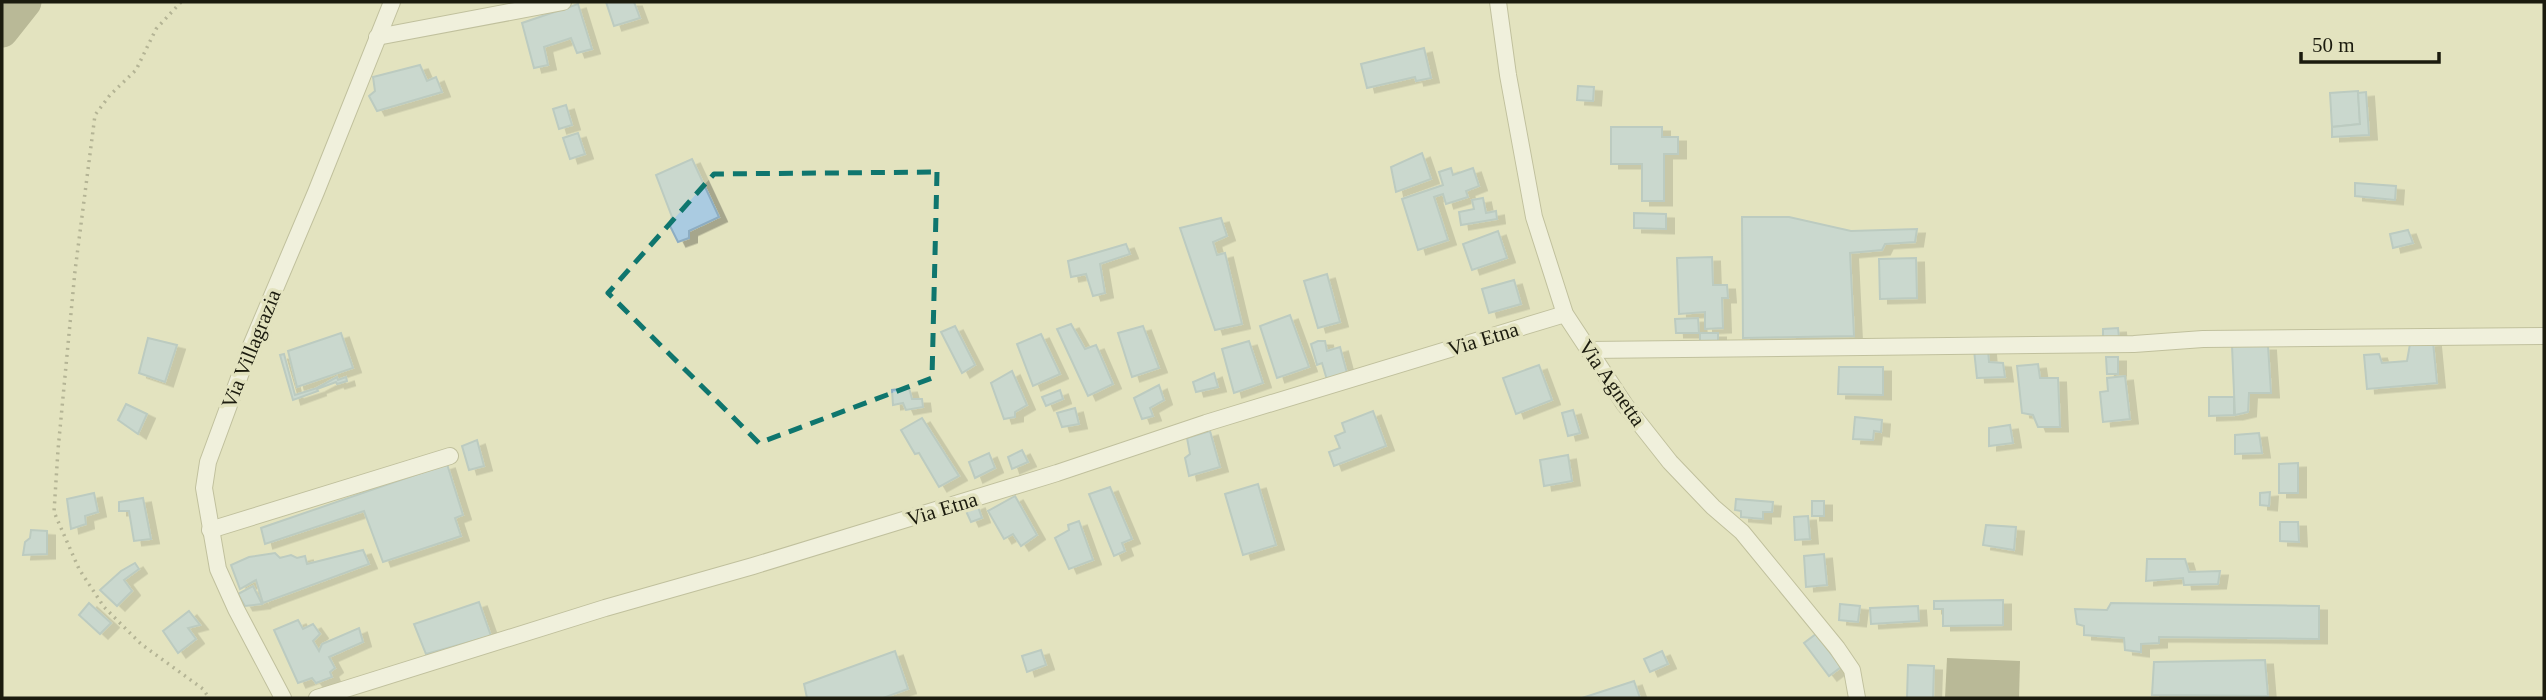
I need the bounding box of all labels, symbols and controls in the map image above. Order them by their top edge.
scale bar [2301,21,2439,65]
text: 50 m [2312,33,2355,57]
street label: Via Villagrazia [216,285,286,412]
street label: Via Etna [1445,317,1522,361]
street label: Via Agnetta [1574,335,1651,431]
street label: Via Etna [904,487,981,531]

